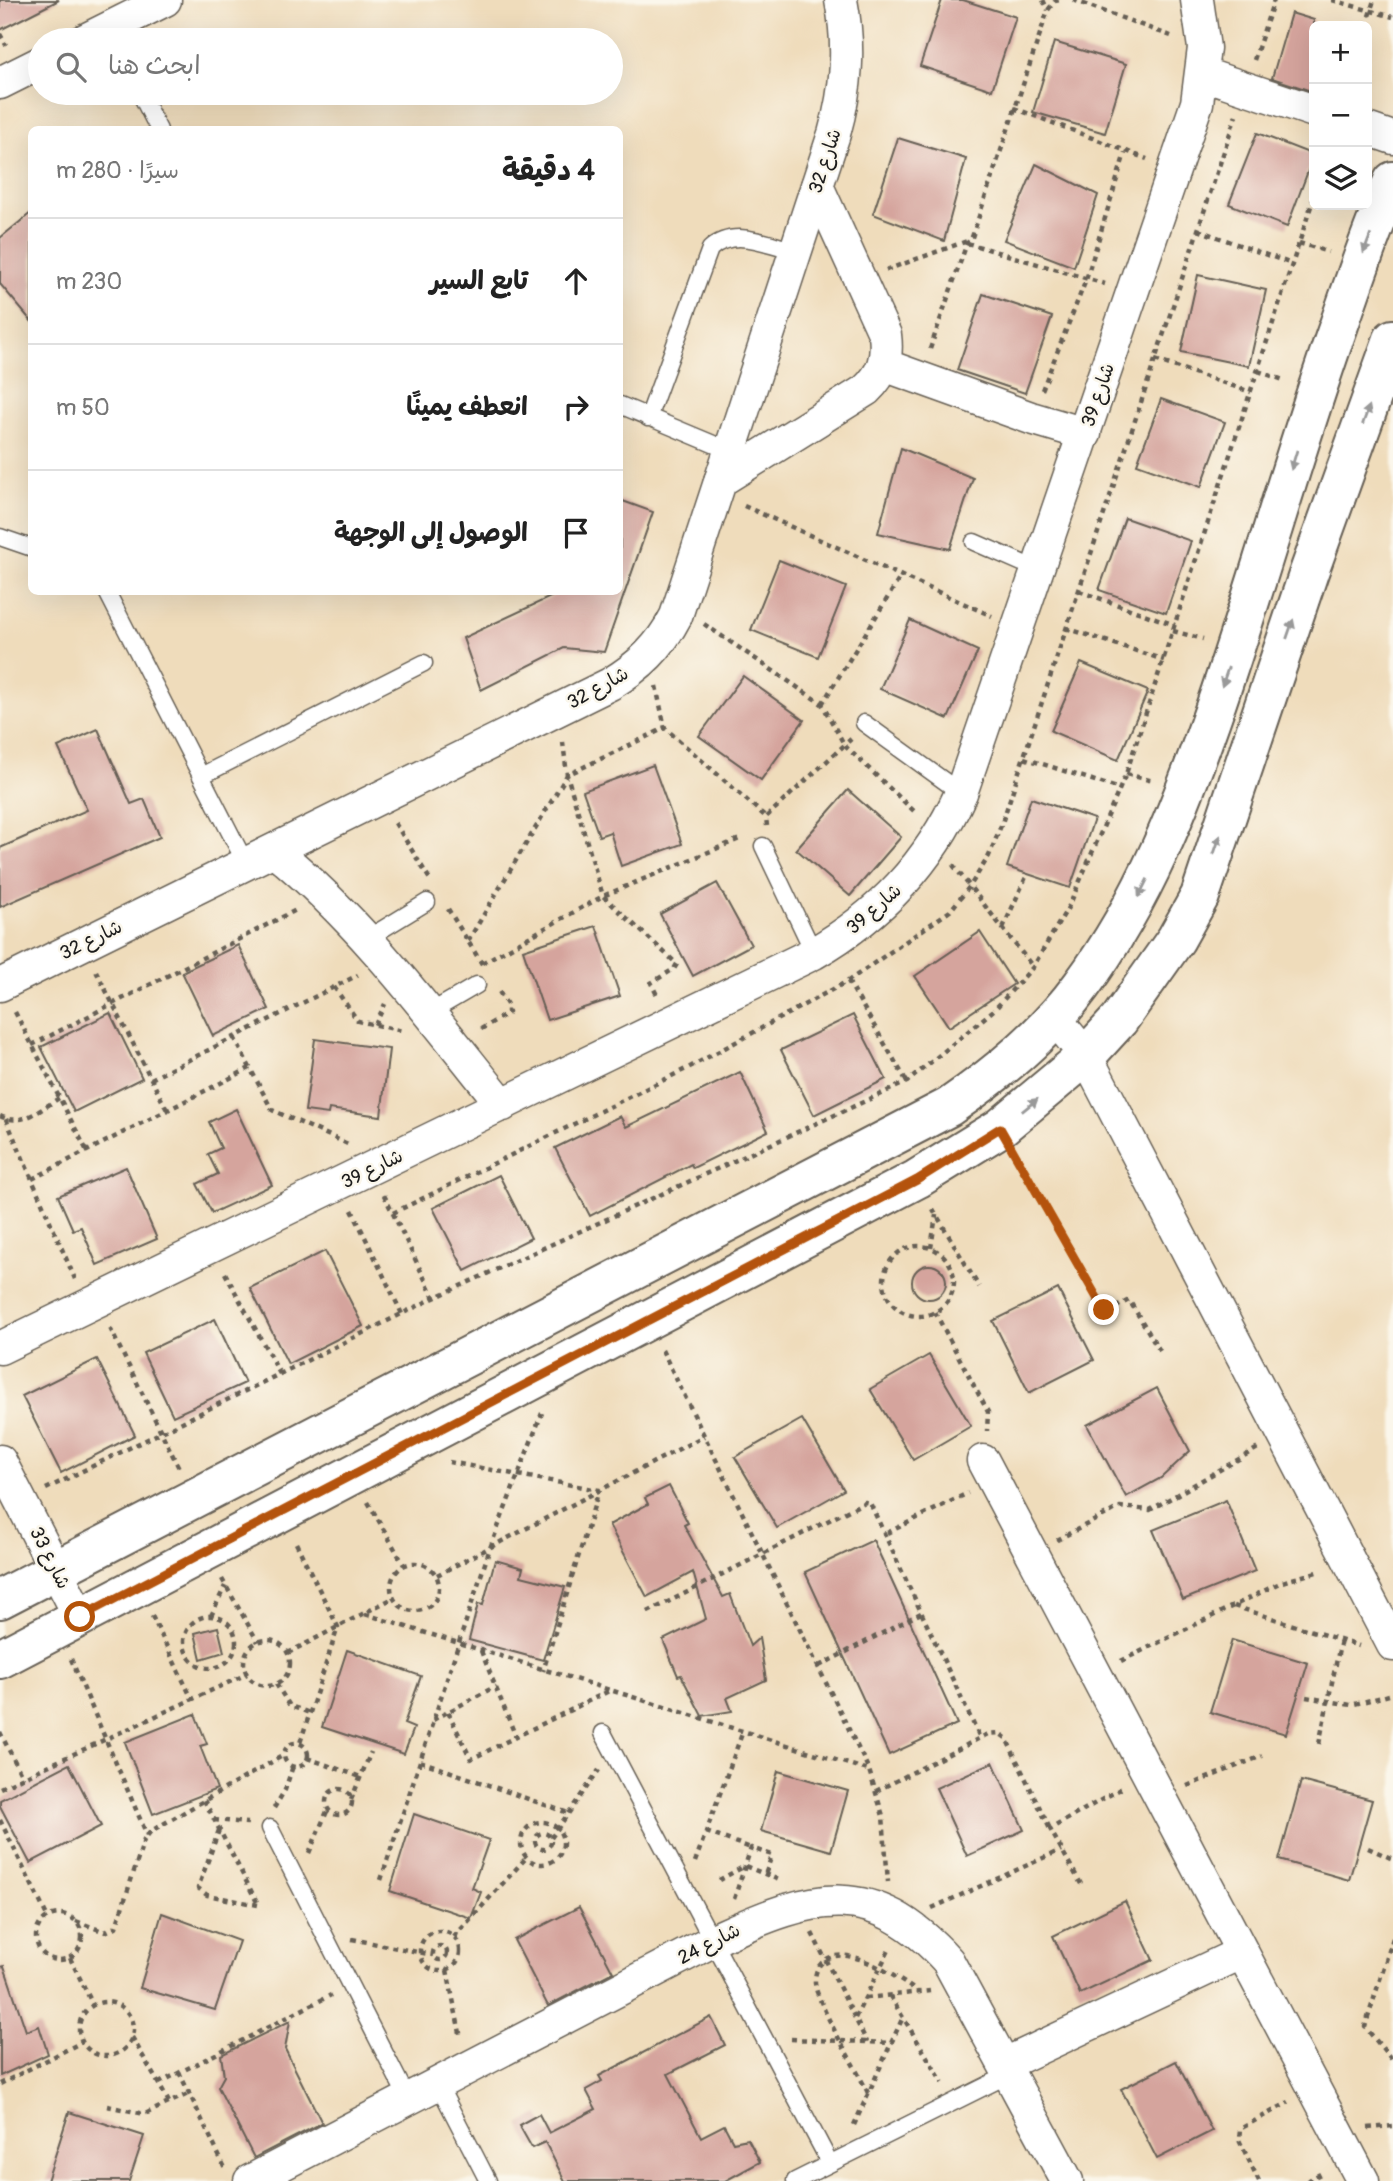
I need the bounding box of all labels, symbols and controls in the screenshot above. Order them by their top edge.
map controls [1309,21,1372,210]
button: + [1309,21,1372,84]
search box [28,28,623,105]
icon: search [52,48,90,86]
text: ابحث هنا [108,50,201,82]
button: − [1309,84,1372,147]
street label: شارع 32 [803,126,848,197]
button: layers [1309,147,1372,210]
text: 4 دقيقة [502,152,595,189]
text: سيرًا · 280 m [56,156,179,185]
one-way arrow [1362,234,1373,255]
icon: ahead [557,262,595,300]
text: تابع السير [430,265,528,297]
text: 230 m [56,267,122,296]
street label: شارع 39 [1076,360,1121,430]
icon: right [557,388,595,426]
text: انعطف يمينًا [406,391,528,423]
text: 50 m [56,393,110,422]
one-way arrow [1361,404,1372,425]
one-way arrow [1288,449,1299,470]
icon: arrive [557,514,595,552]
text: الوصول إلى الوجهة [334,517,528,549]
one-way arrow [1285,618,1296,639]
street label: شارع 32 [563,661,633,715]
one-way arrow [1219,666,1230,687]
one-way arrow [1212,834,1223,855]
street label: شارع 39 [841,878,907,940]
one-way arrow [1137,878,1148,898]
street label: شارع 32 [56,915,127,966]
one-way arrow [1021,1097,1039,1112]
street label: شارع 39 [337,1144,407,1195]
route end [1088,1294,1119,1325]
street label: شارع 33 [23,1523,76,1594]
route start [64,1601,95,1632]
street label: شارع 24 [674,1918,745,1971]

